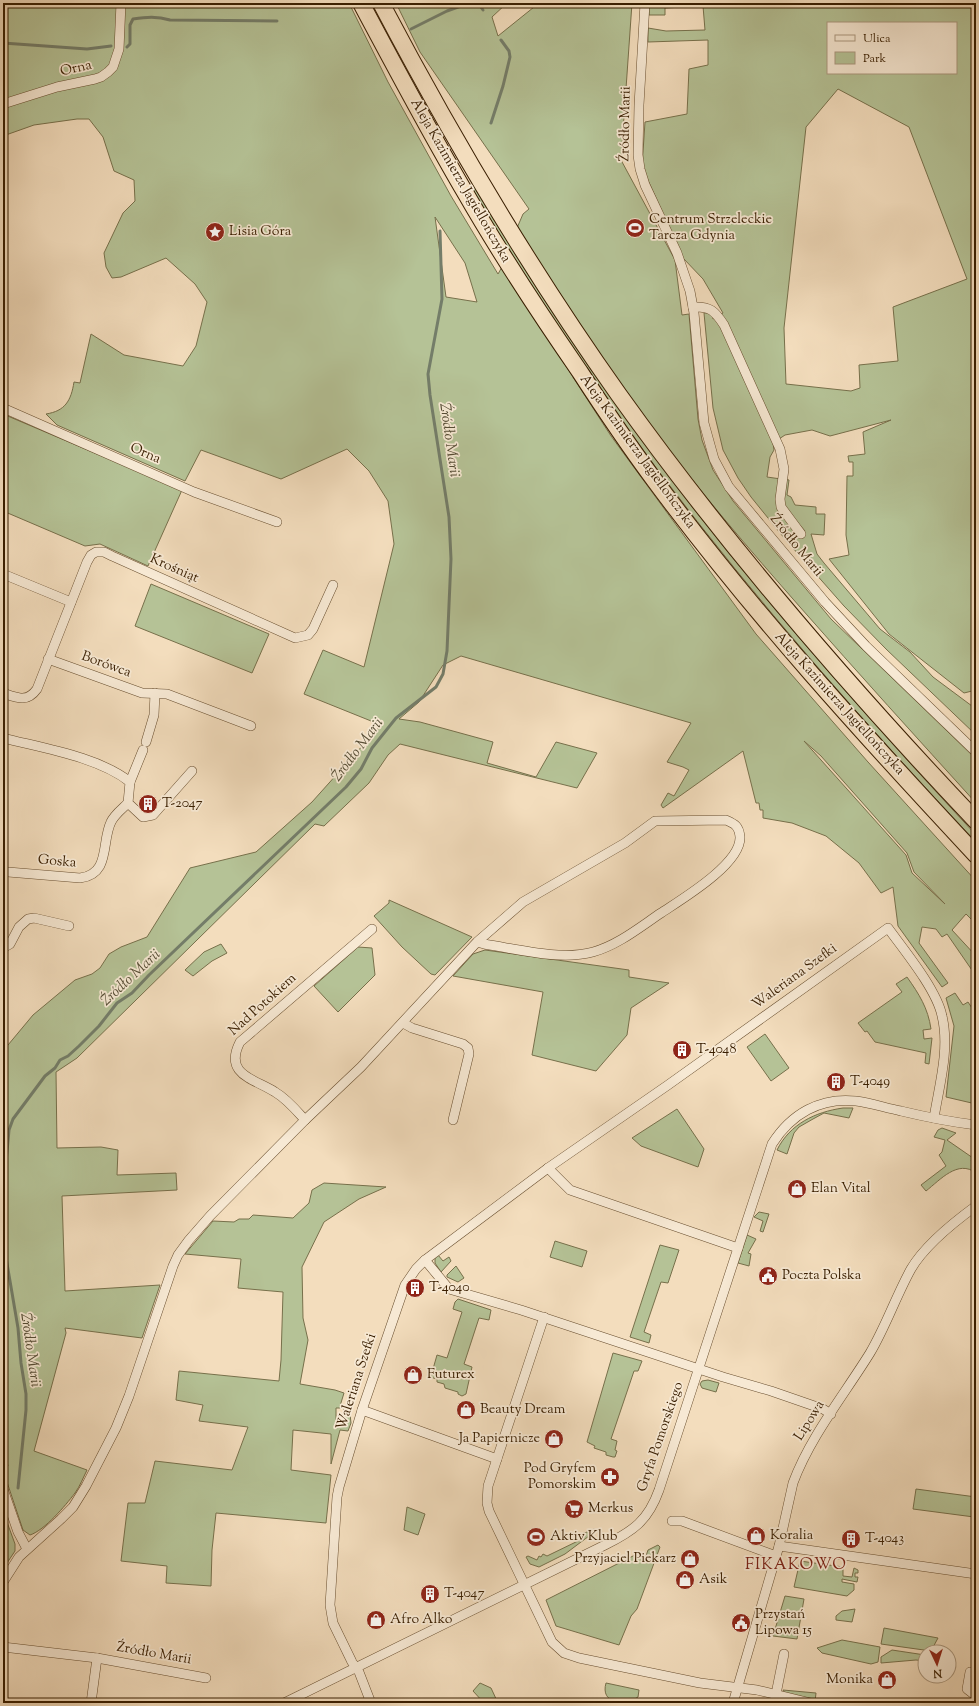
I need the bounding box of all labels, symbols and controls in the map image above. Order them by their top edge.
legend [827,22,957,74]
text: Ulica [863,30,891,48]
text: Park [863,50,886,68]
street label: Orna [58,56,94,82]
street label: Źródło Marii [615,86,637,162]
street label: Aleja Kazimierza Jagiellończyka [405,95,516,267]
place label: Centrum Strzeleckie Tarcza Gdynia [649,210,772,246]
sports icon: Centrum Strzeleckie Tarcza Gdynia [624,217,646,239]
place icon: Lisia Góra [204,221,226,243]
place label: Lisia Góra [229,222,292,242]
street label: Aleja Kazimierza Jagiellończyka [574,371,700,534]
water label: Źródło Marii [433,401,466,479]
street label: Orna [126,438,164,470]
street label: Źródło Marii [764,510,828,582]
street label: Krośniąt [146,549,202,589]
street label: Aleja Kazimierza Jagiellończyka [769,628,909,780]
street label: Borówca [78,647,134,683]
water label: Źródło Marii [326,713,389,786]
building icon: T-2047 [137,793,159,815]
place label: T-2047 [162,794,203,814]
street label: Goska [37,850,78,874]
street label: Waleriana Szefki [748,939,842,1015]
water label: Źródło Marii [96,944,166,1011]
street label: Nad Potokiem [225,969,302,1041]
building icon: T-4048 [671,1039,693,1061]
place label: T-4048 [696,1040,736,1060]
building icon: T-4049 [825,1071,847,1093]
place label: T-4049 [850,1072,890,1092]
shop icon: Elan Vital [786,1178,808,1200]
place label: Elan Vital [811,1179,871,1199]
public building icon: Poczta Polska [757,1265,779,1287]
place label: Poczta Polska [782,1266,862,1286]
building icon: T-4040 [404,1277,426,1299]
place label: T-4040 [429,1278,470,1298]
water label: Źródło Marii [14,1311,47,1389]
street label: Waleriana Szefki [332,1331,382,1433]
shop icon: Futurex [402,1364,424,1386]
place label: Futurex [427,1365,475,1385]
street label: Gryfa Pomorskiego [633,1379,689,1495]
street label: Lipowa [790,1396,831,1445]
shop icon: Beauty Dream [455,1399,477,1421]
place label: Beauty Dream [480,1400,566,1420]
shop icon: Ja Papiernicze [543,1428,565,1450]
place label: Ja Papiernicze [458,1429,540,1449]
place label: Pod Gryfem Pomorskim [524,1459,596,1495]
pharmacy icon: Pod Gryfem Pomorskim [599,1466,621,1488]
supermarket icon: Merkus [563,1498,585,1520]
place label: Merkus [588,1499,633,1519]
shop icon: Koralia [745,1525,767,1547]
sports icon: Aktiv Klub [525,1526,547,1548]
place label: Koralia [770,1526,814,1546]
place label: Aktiv Klub [550,1527,618,1547]
building icon: T-4043 [840,1528,862,1550]
place label: T-4043 [865,1529,904,1549]
shop icon: Przyjaciel Piekarz [679,1548,701,1570]
place label: Przyjaciel Piekarz [575,1549,676,1569]
district label: FIKAKOWO [745,1554,847,1577]
shop icon: Asik [674,1569,696,1591]
place label: Asik [699,1570,728,1590]
building icon: T-4047 [419,1583,441,1605]
place label: T-4047 [444,1584,484,1604]
place label: Przystań Lipowa 15 [755,1605,812,1641]
shop icon: Afro Alko [365,1609,387,1631]
place label: Afro Alko [390,1610,453,1630]
public building icon: Przystań Lipowa 15 [730,1612,752,1634]
street label: Źródło Marii [115,1638,193,1670]
north arrow [917,1644,957,1684]
text: N [932,1665,944,1681]
shop icon: Monika [876,1669,898,1691]
place label: Monika [826,1670,874,1690]

